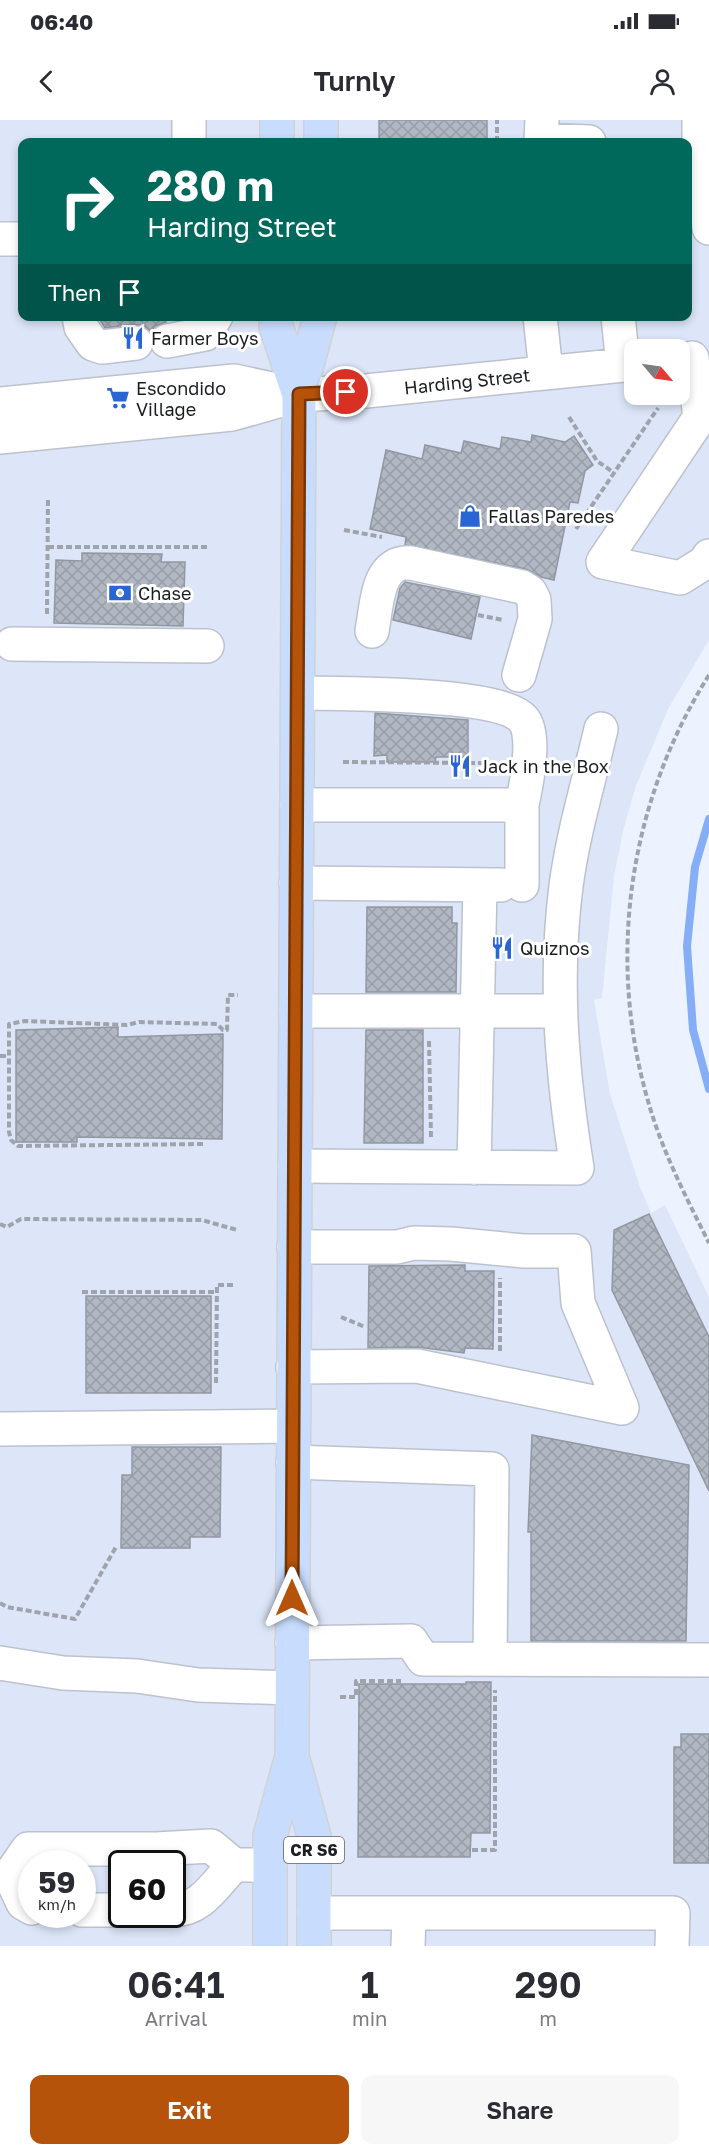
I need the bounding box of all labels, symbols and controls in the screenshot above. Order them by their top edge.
text: 06:40 [30,8,93,35]
icon: back [30,65,63,98]
text: Turnly [313,65,396,97]
icon: person [646,65,679,98]
text: 280 m [147,160,274,210]
icon: right [48,162,126,240]
text: Harding Street [147,211,337,243]
icon: arrive [113,276,146,309]
text: Then [48,279,101,306]
restaurant icon: Farmer Boys [120,325,146,351]
place label: Farmer Boys [151,327,259,349]
north arrow [624,339,690,405]
map controls [624,339,690,405]
street label: Harding Street [403,363,531,399]
pin [320,366,371,417]
icon: arrive [329,375,362,408]
place label: Escondido Village [136,377,226,420]
supermarket icon: Escondido Village [105,385,131,411]
shop icon: Fallas Paredes [457,503,483,529]
place label: Fallas Paredes [488,505,614,527]
bank icon: Chase [107,580,133,606]
place label: Chase [138,582,191,604]
restaurant icon: Jack in the Box [447,753,473,779]
place label: Jack in the Box [478,755,609,777]
restaurant icon: Quiznos [489,935,515,961]
place label: Quiznos [520,937,590,959]
position arrow [260,1566,324,1630]
road number: CR S6 [284,1837,344,1863]
speed limit sign: 60 [108,1850,186,1928]
text: 59 [38,1864,76,1900]
text: km/h [38,1895,76,1913]
text: 06:41 [127,1963,225,2006]
text: 1 [361,1963,379,2006]
text: 290 [515,1963,582,2006]
text: Arrival [145,2006,207,2030]
text: min [352,2006,387,2030]
text: m [539,2006,557,2030]
button: Exit [30,2075,349,2144]
button: Share [361,2075,679,2144]

